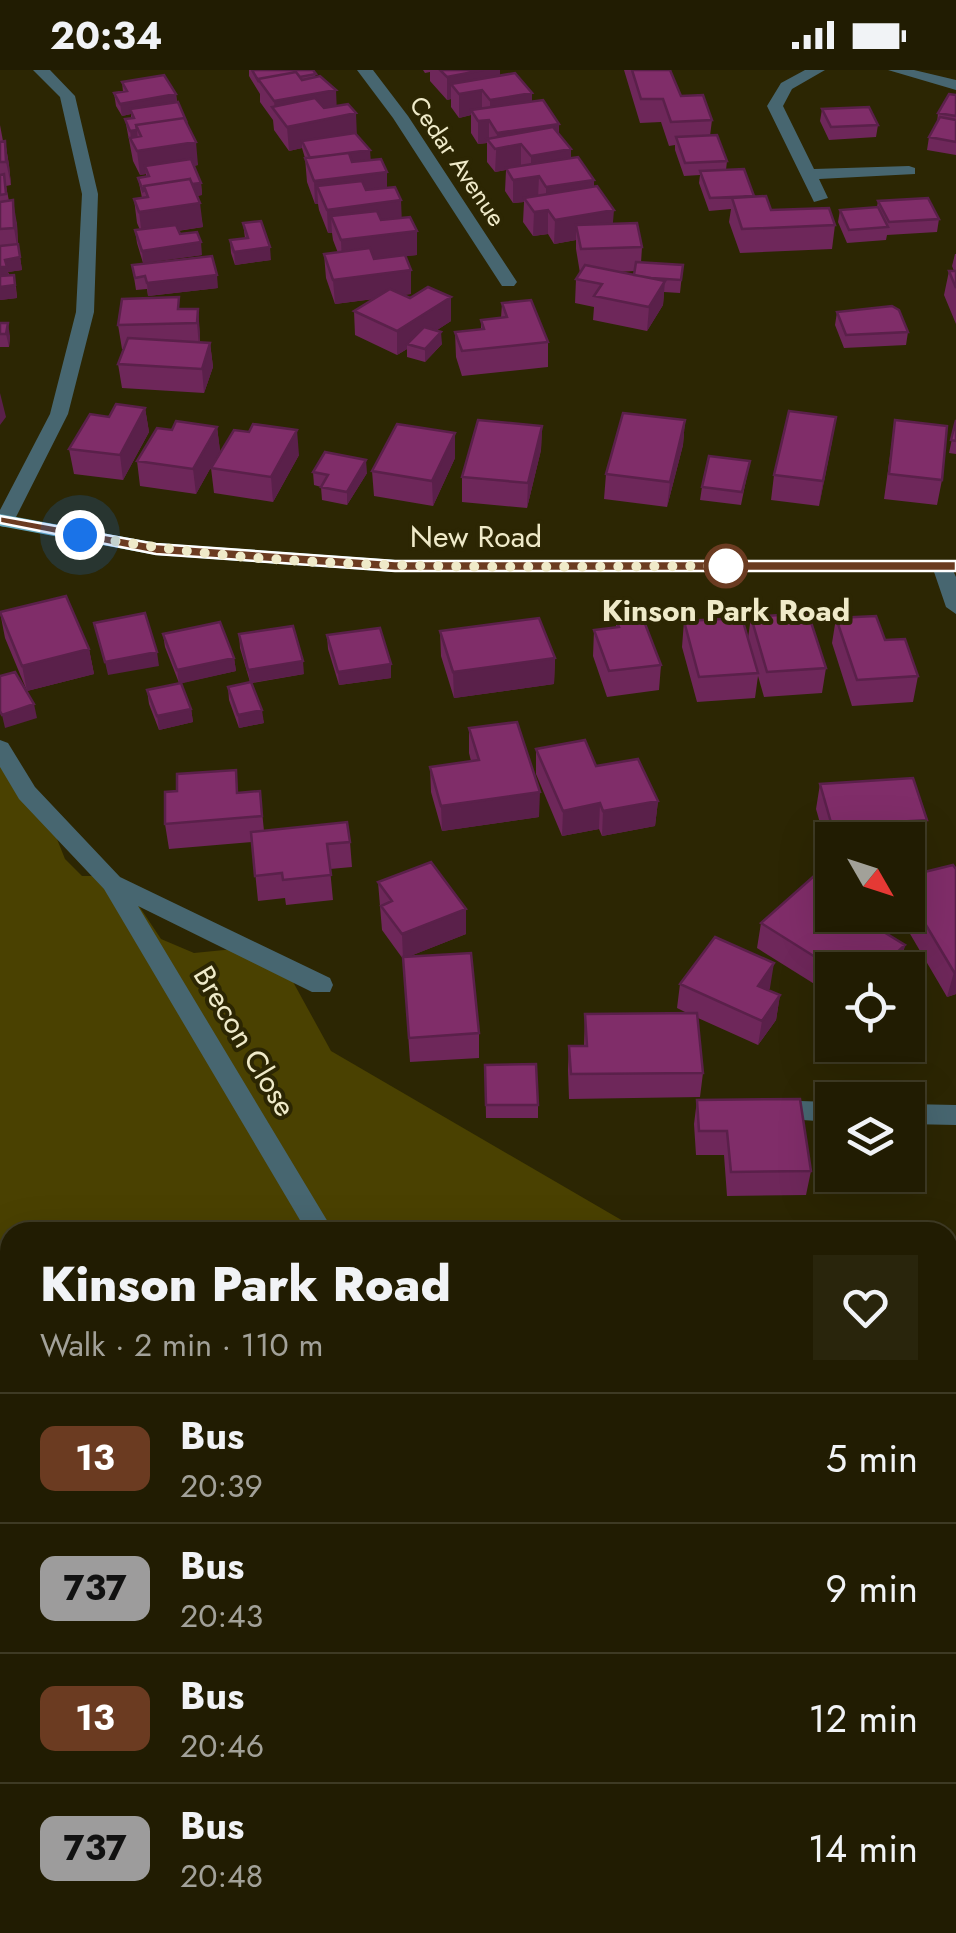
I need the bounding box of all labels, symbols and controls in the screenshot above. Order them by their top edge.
text: 20:34 [50,8,162,63]
street label: Cedar Avenue [401,89,515,233]
your location [55,510,105,560]
street label: New Road [410,515,542,558]
marker: Kinson Park Road [705,545,747,587]
place label: Kinson Park Road [602,589,850,632]
north arrow [815,822,925,932]
map controls [815,822,925,1192]
button: locate [815,952,925,1062]
street label: Brecon Close [183,958,307,1124]
button: layers [815,1082,925,1192]
text: Kinson Park Road [40,1250,451,1319]
button: heart [813,1255,918,1360]
text: Walk · 2 min · 110 m [40,1322,323,1368]
text: Bus [180,1408,244,1463]
text: 5 min [826,1431,918,1486]
text: 13 [75,1433,115,1483]
text: 20:39 [180,1463,263,1509]
text: Bus [180,1538,244,1593]
text: 9 min [825,1561,918,1616]
text: 737 [63,1563,127,1613]
text: 20:43 [180,1593,263,1639]
text: Bus [180,1668,244,1723]
text: 12 min [808,1691,918,1746]
text: 13 [75,1693,115,1743]
text: 20:46 [180,1723,264,1769]
text: Bus [180,1798,244,1853]
text: 14 min [808,1821,918,1876]
text: 737 [63,1823,127,1873]
text: 20:48 [180,1853,263,1899]

